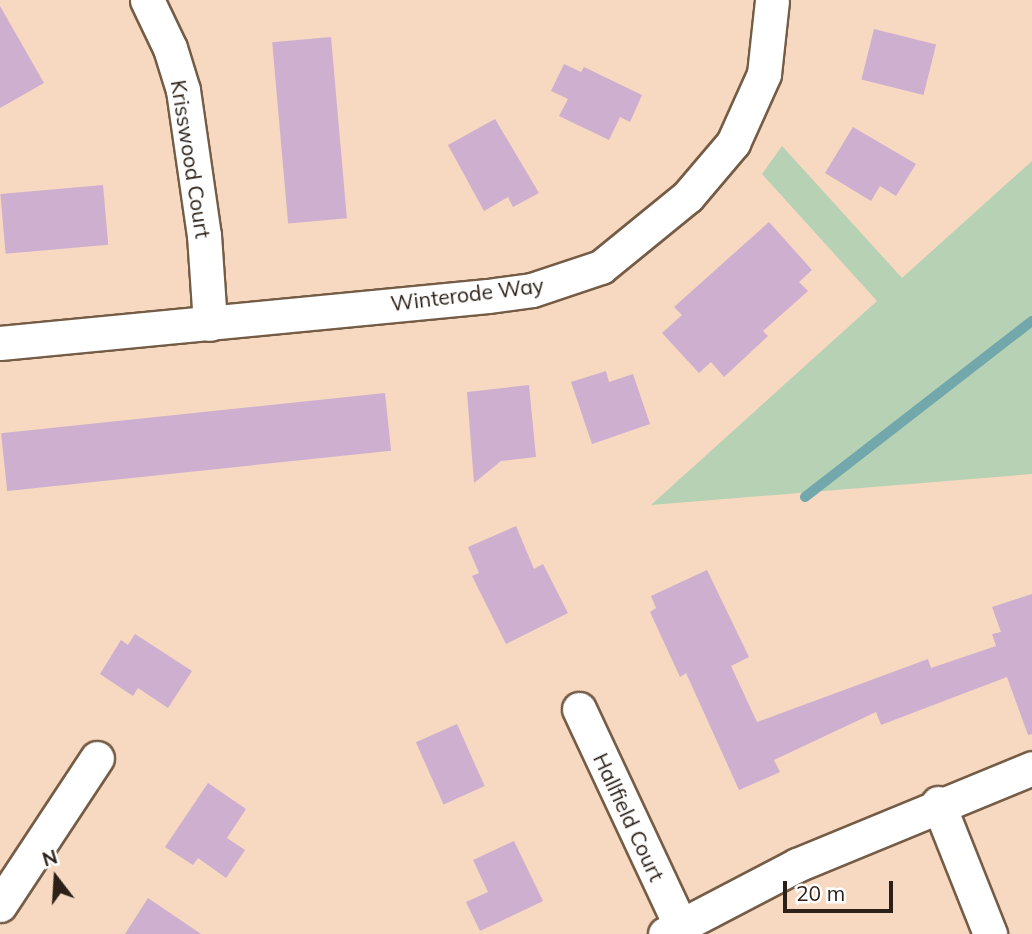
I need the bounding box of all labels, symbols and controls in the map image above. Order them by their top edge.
street label: Krisswood Court [166,78,216,240]
street label: Winterode Way [389,272,545,316]
street label: Hallfield Court [588,749,670,885]
north arrow [21,843,91,913]
text: N [39,844,60,871]
scale bar [787,867,897,911]
text: 20 m [796,880,845,906]

